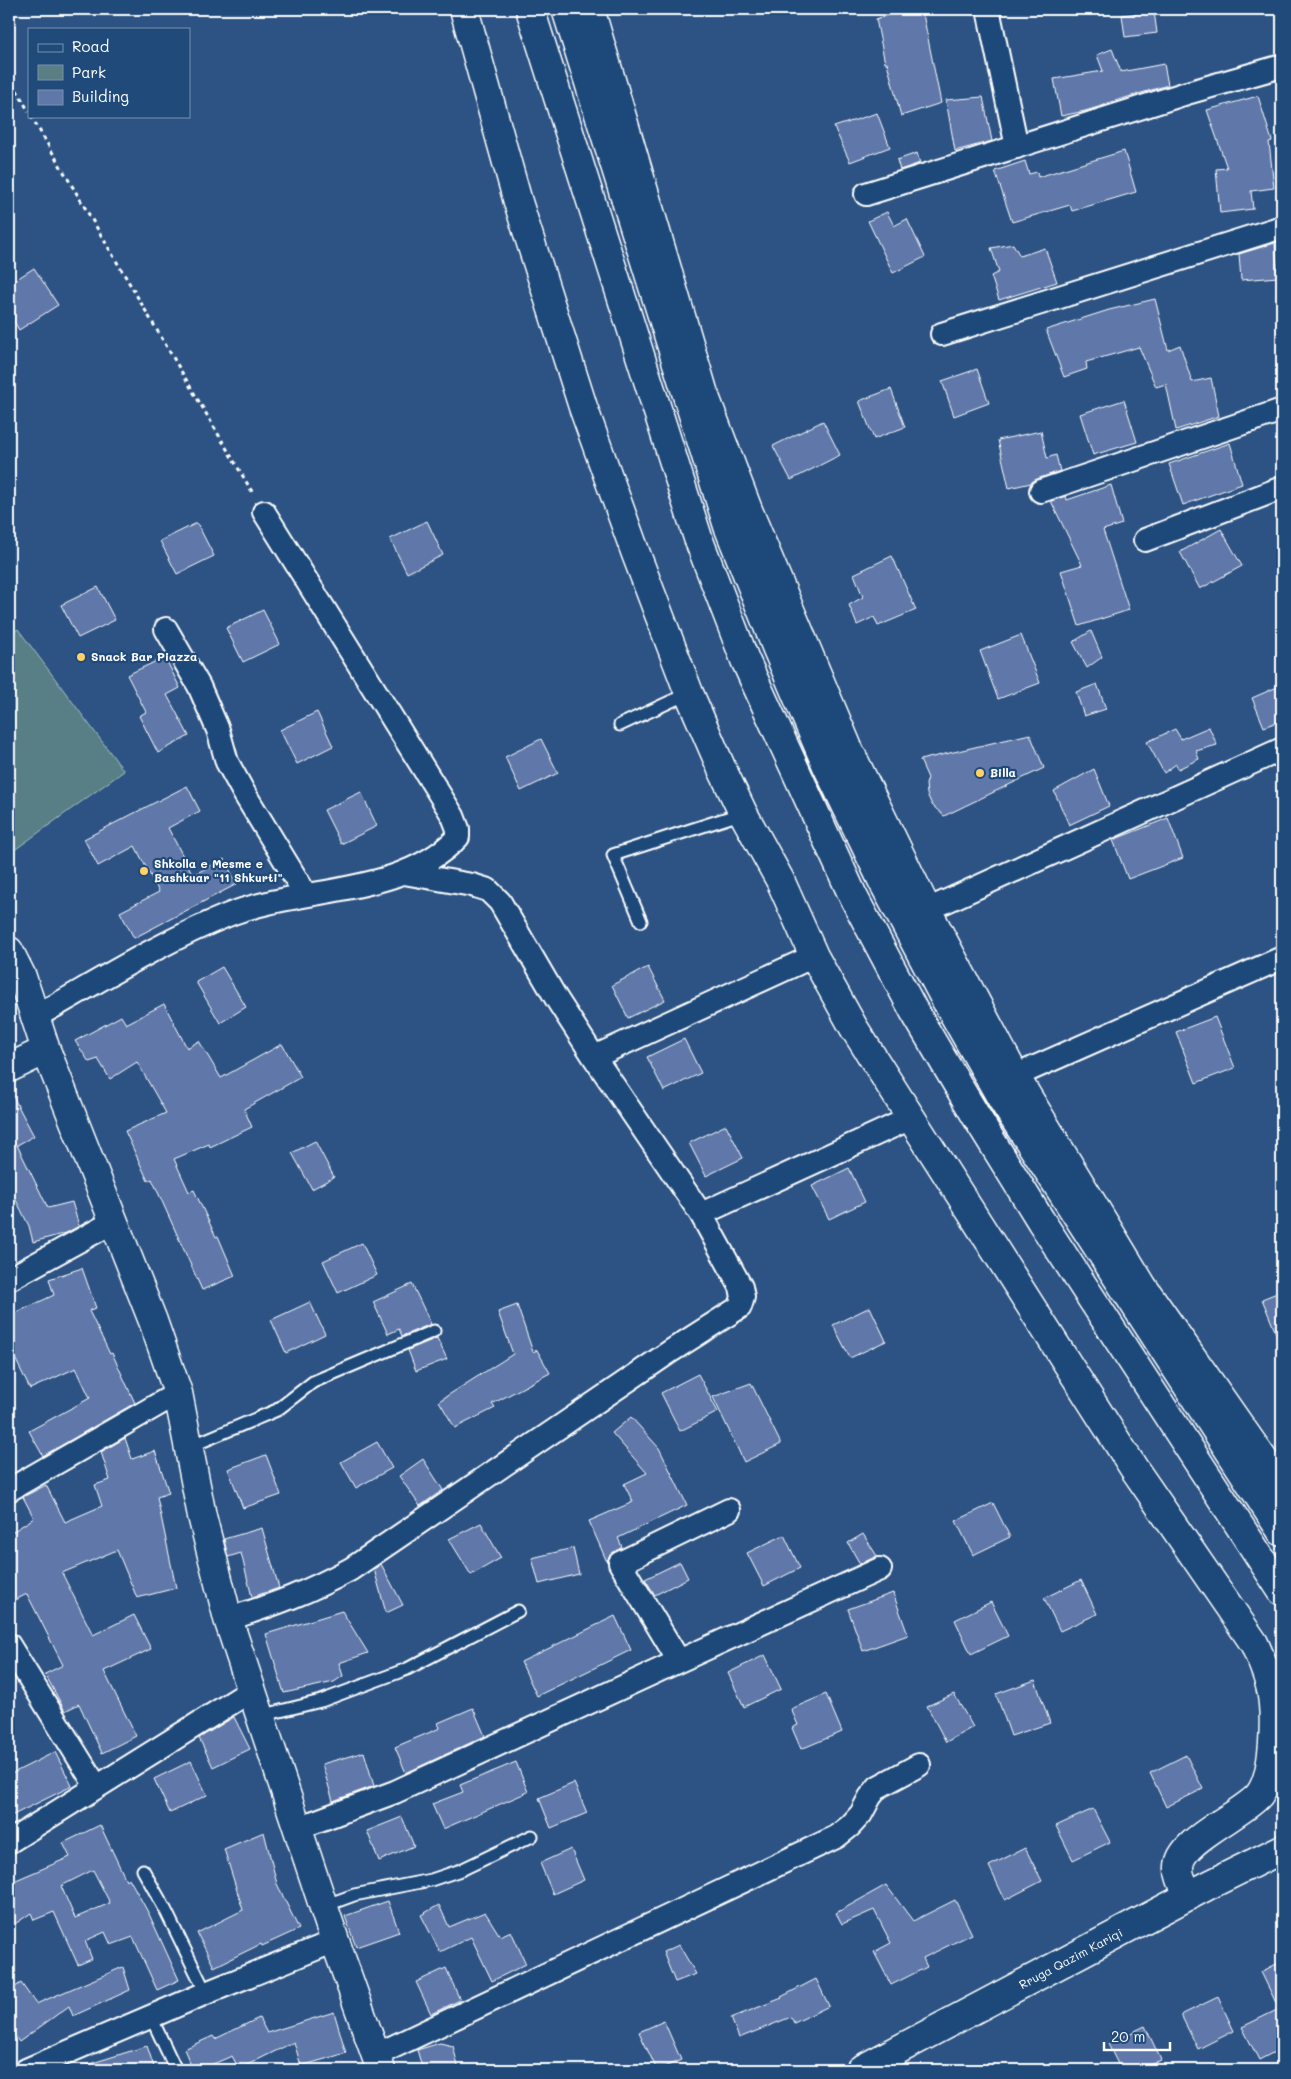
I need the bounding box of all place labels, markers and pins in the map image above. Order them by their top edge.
place label: Snack Bar Piazza [91,648,197,664]
marker: Snack Bar Piazza [75,651,87,663]
place label: Billa [990,764,1016,780]
marker: Billa [974,767,986,779]
place label: Shkolla e Mesme e Bashkuar "11 Shkurti" [154,855,283,885]
marker: Shkolla e Mesme e Bashkuar "11 Shkurti" [138,865,150,877]

